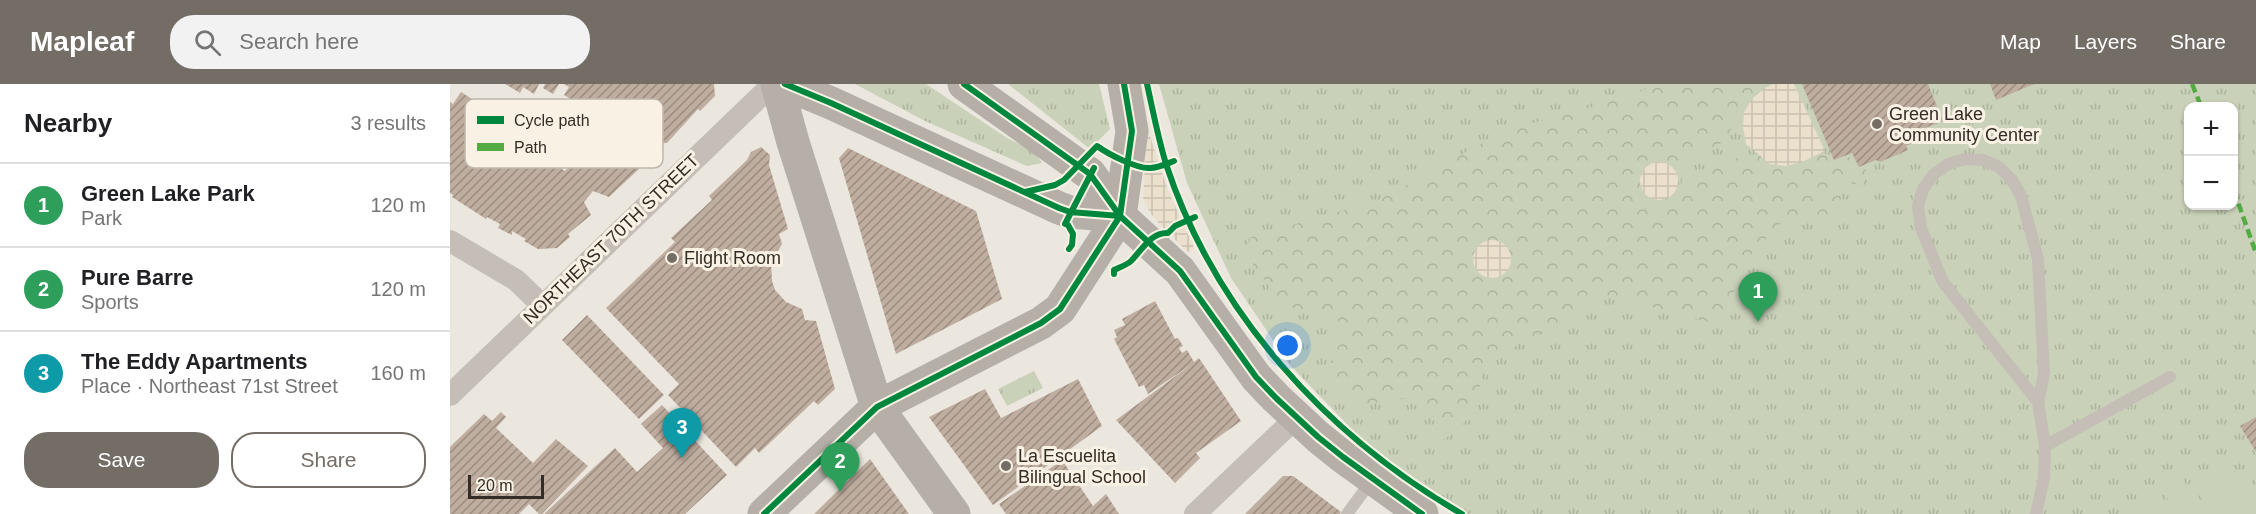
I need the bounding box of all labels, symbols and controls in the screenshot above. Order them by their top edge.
search box [170,15,590,69]
text: Mapleaf [30,26,134,57]
icon: search [191,26,224,59]
text: Search here [239,29,359,54]
text: Map [2000,30,2041,53]
text: Layers [2074,30,2137,53]
text: Share [2170,30,2226,53]
legend [465,99,663,168]
map controls [2184,102,2238,210]
button: + [2184,102,2238,156]
place label: Green Lake Community Center [1889,104,2039,145]
text: Nearby [24,108,112,138]
text: 3 results [350,112,426,134]
text: Cycle path [514,112,590,129]
marker: Green Lake Community Center [1870,117,1884,131]
text: Path [514,139,547,156]
street label: NORTHEAST 70TH STREET [519,150,703,328]
button: − [2184,156,2238,210]
text: Green Lake Park [81,181,255,206]
text: 1 [38,194,49,216]
text: 120 m [370,194,426,216]
text: Park [81,207,122,229]
place label: Flight Room [684,248,781,268]
marker: Flight Room [665,251,679,265]
text: Pure Barre [81,265,194,290]
pin: 1 [1738,272,1778,322]
text: 2 [38,278,49,300]
text: 120 m [370,278,426,300]
text: Sports [81,291,139,313]
your location [1273,331,1302,360]
text: The Eddy Apartments [81,349,308,374]
text: 3 [38,362,49,384]
text: 160 m [370,362,426,384]
text: Place · Northeast 71st Street [81,375,338,397]
pin: 3 [662,408,702,458]
button: Save [24,432,219,488]
button: Share [231,432,426,488]
pin: 2 [820,442,860,492]
place label: La Escuelita Bilingual School [1018,446,1146,487]
marker: La Escuelita Bilingual School [999,459,1013,473]
scale bar [468,472,544,500]
text: 20 m [477,477,513,494]

